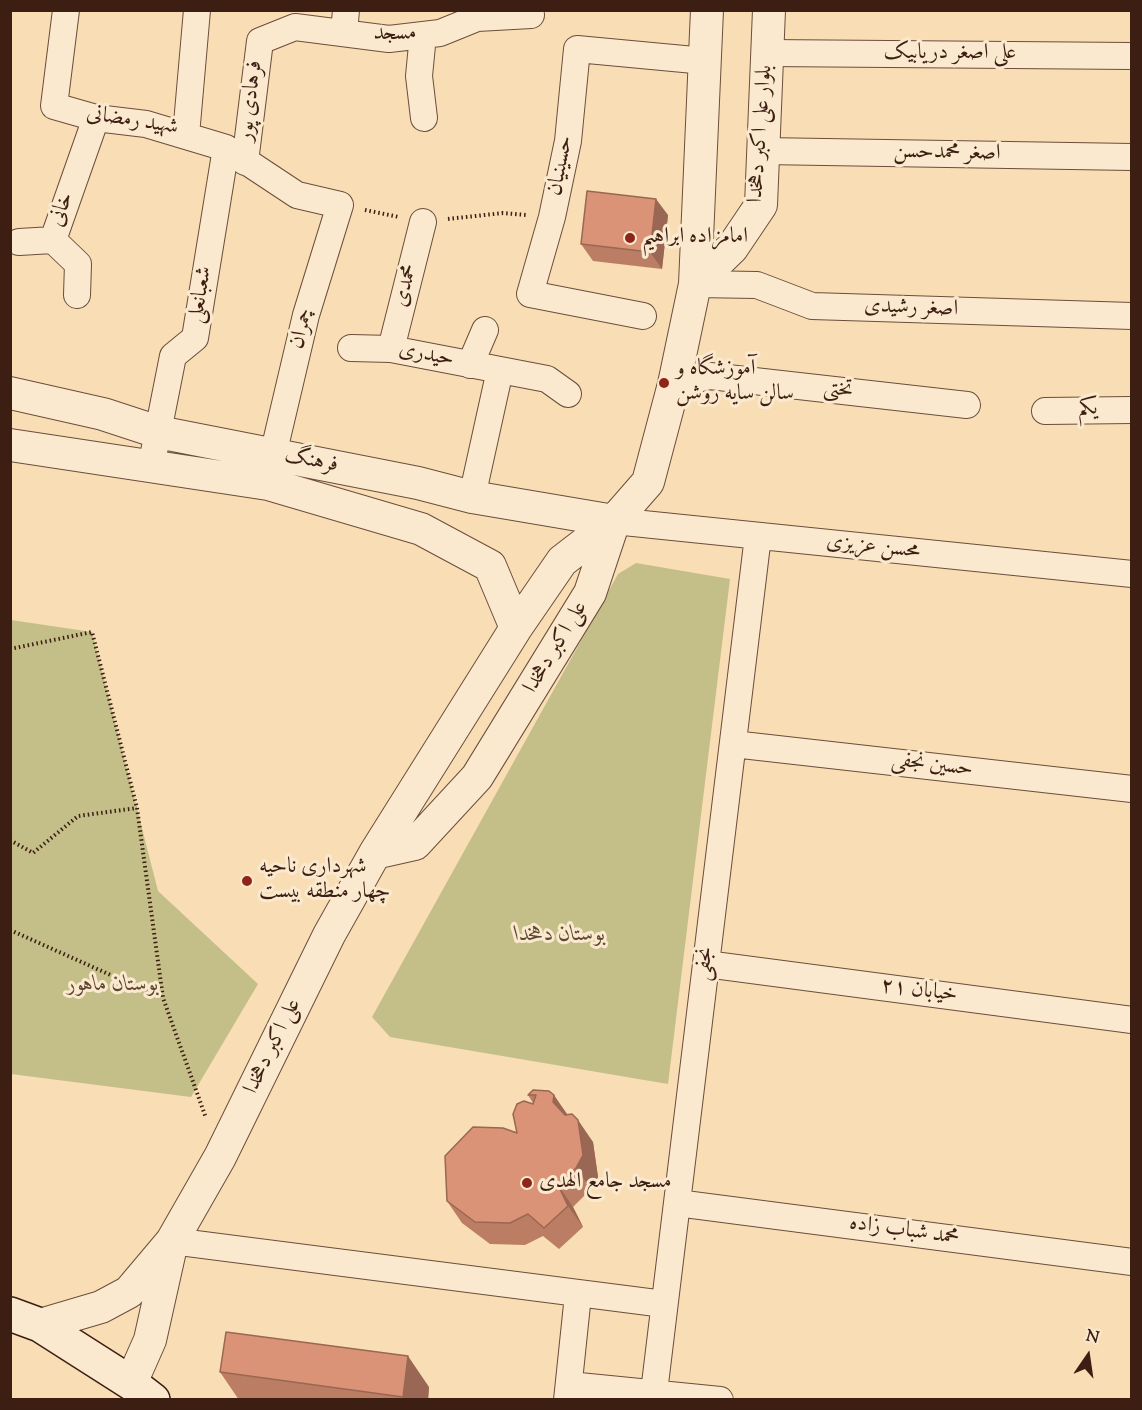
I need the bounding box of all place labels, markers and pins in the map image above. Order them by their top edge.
place label: امامزاده ابراهیم [642,225,748,251]
marker: امامزاده ابراهیم [623,231,637,245]
place label: آموزشگاه و سالن سایه روشن [676,357,794,408]
marker: آموزشگاه و سالن سایه روشن [657,376,671,390]
place label: شهرداری ناحیه چهار منطقه بیست [259,855,390,906]
marker: شهرداری ناحیه چهار منطقه بیست [240,874,254,888]
place label: مسجد جامع الهدی [539,1170,671,1196]
marker: مسجد جامع الهدی [520,1176,534,1190]

